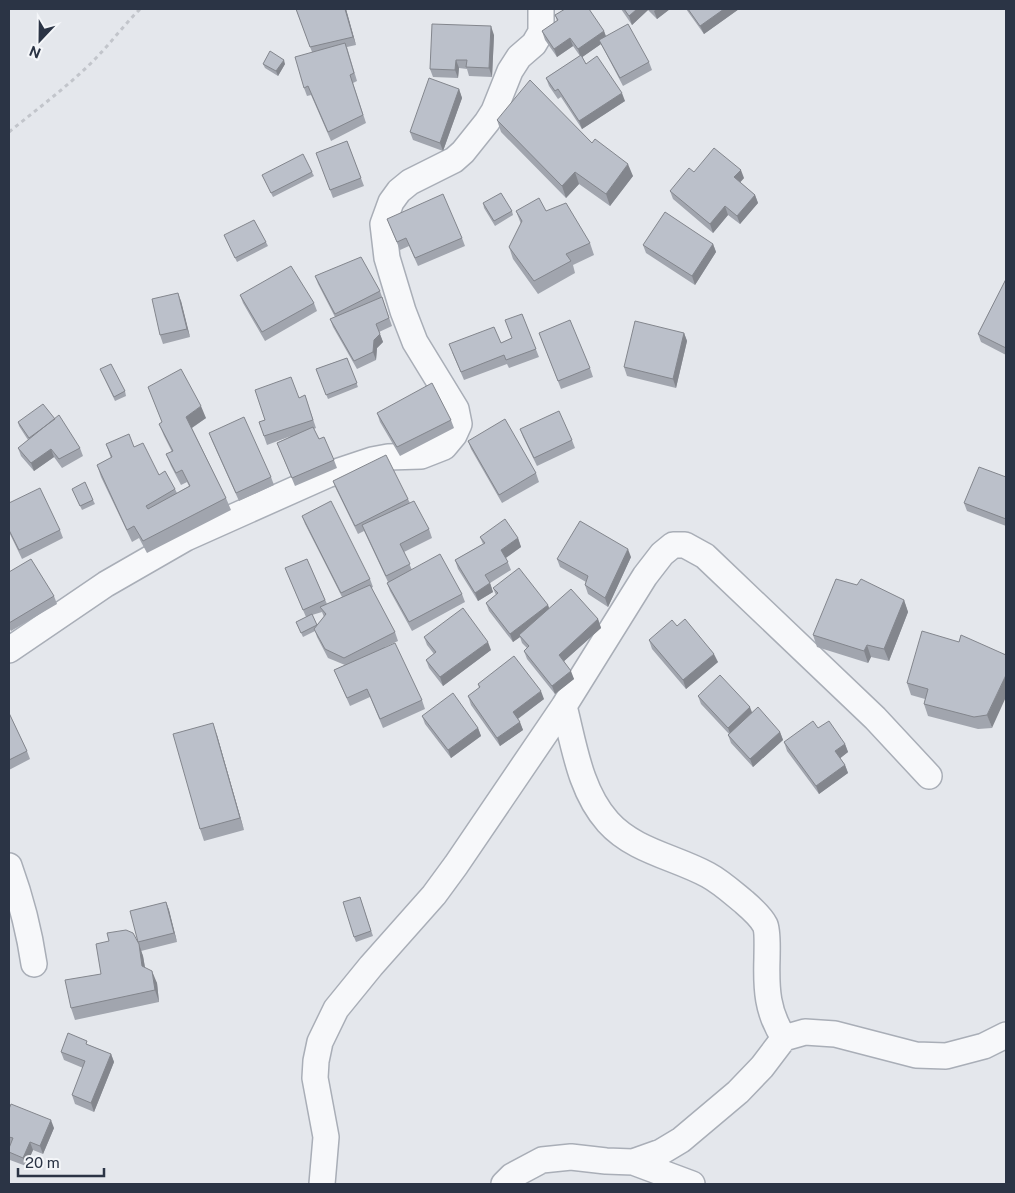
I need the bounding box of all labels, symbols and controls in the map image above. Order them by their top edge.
north arrow [15,15,65,65]
text: N [27,43,43,62]
scale bar [18,1146,104,1178]
text: 20 m [25,1154,60,1171]

